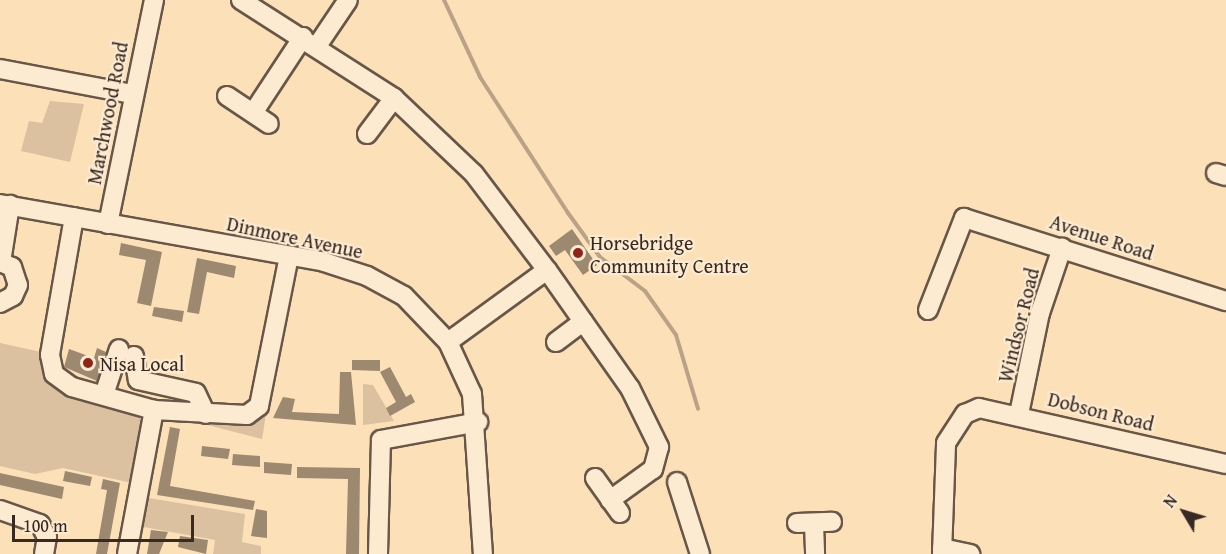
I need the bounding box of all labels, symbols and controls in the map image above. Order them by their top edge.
street label: Marchwood Road [81,40,133,186]
street label: Avenue Road [1047,209,1157,265]
street label: Dinmore Avenue [225,211,365,263]
place label: Horsebridge Community Centre [590,230,749,277]
marker: Horsebridge Community Centre [571,246,585,260]
street label: Windsor Road [992,265,1044,385]
place label: Nisa Local [100,351,184,375]
marker: Nisa Local [81,356,95,370]
street label: Dobson Road [1046,386,1156,436]
north arrow [1154,482,1214,542]
text: N [1157,489,1183,513]
scale bar [15,503,196,541]
text: 100 m [23,512,68,539]

